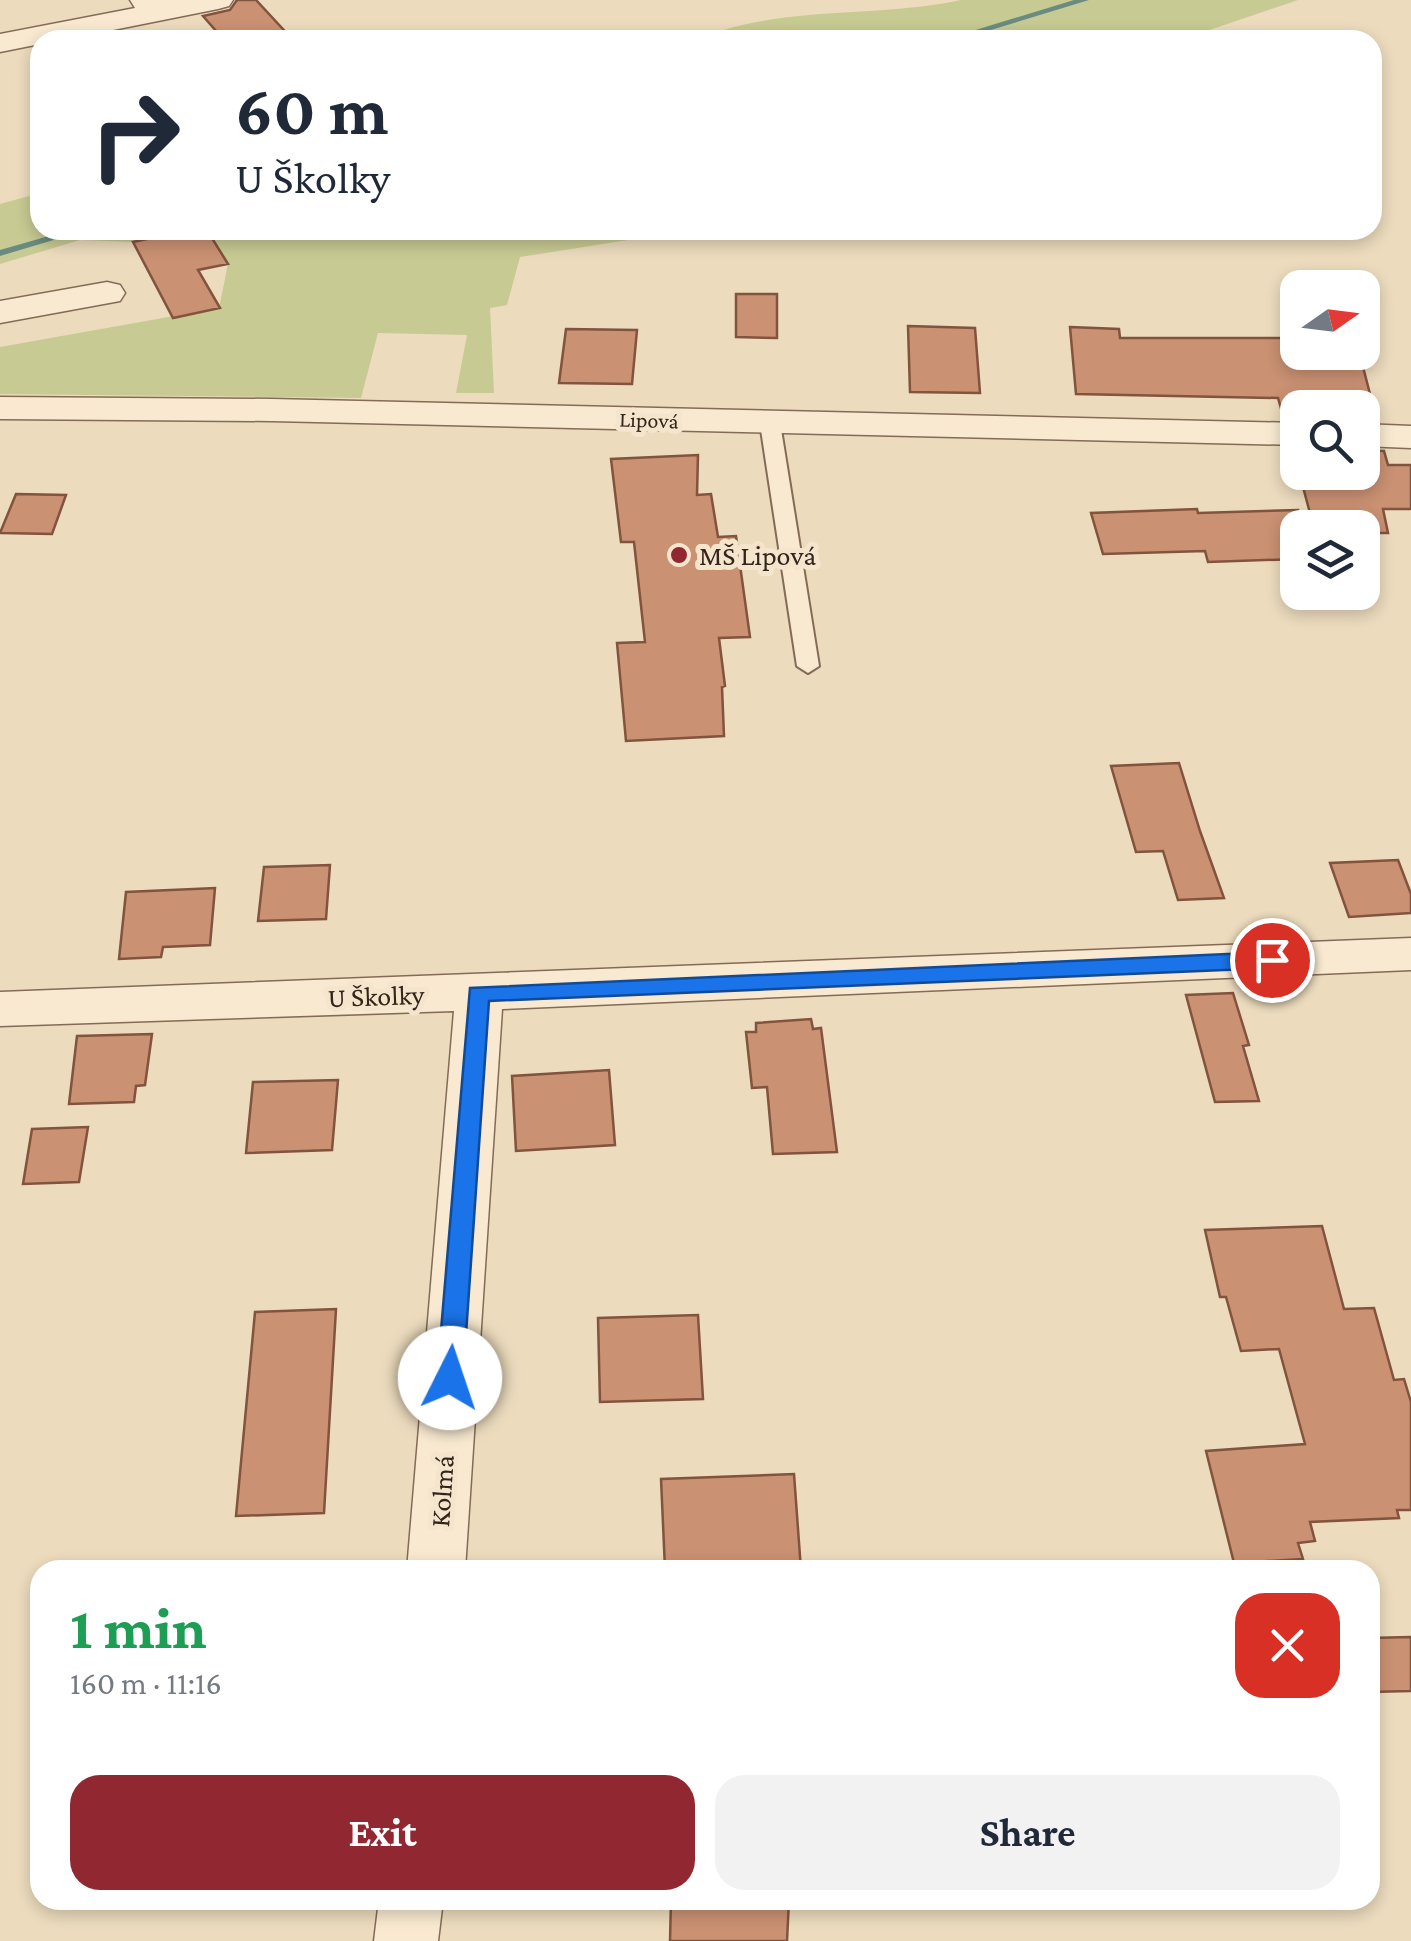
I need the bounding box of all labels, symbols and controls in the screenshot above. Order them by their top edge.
icon: right [70,70,200,200]
text: 60 m [235,71,388,149]
text: U Školky [235,153,391,203]
north arrow [1280,270,1380,370]
map controls [1280,270,1380,610]
button: search [1280,390,1380,490]
street label: Lipová [619,406,679,434]
button: layers [1280,510,1380,610]
place label: MŠ Lipová [699,540,816,571]
marker: MŠ Lipová [668,544,690,566]
pin [1230,918,1315,1003]
icon: arrive [1245,933,1300,988]
street label: U Školky [327,979,426,1013]
position arrow [398,1326,502,1430]
street label: Kolmá [424,1454,460,1528]
button: close [1235,1593,1340,1698]
text: 1 min [70,1594,207,1661]
text: 160 m · 11:16 [70,1665,222,1701]
button: Exit [70,1775,695,1890]
button: Share [715,1775,1340,1890]

